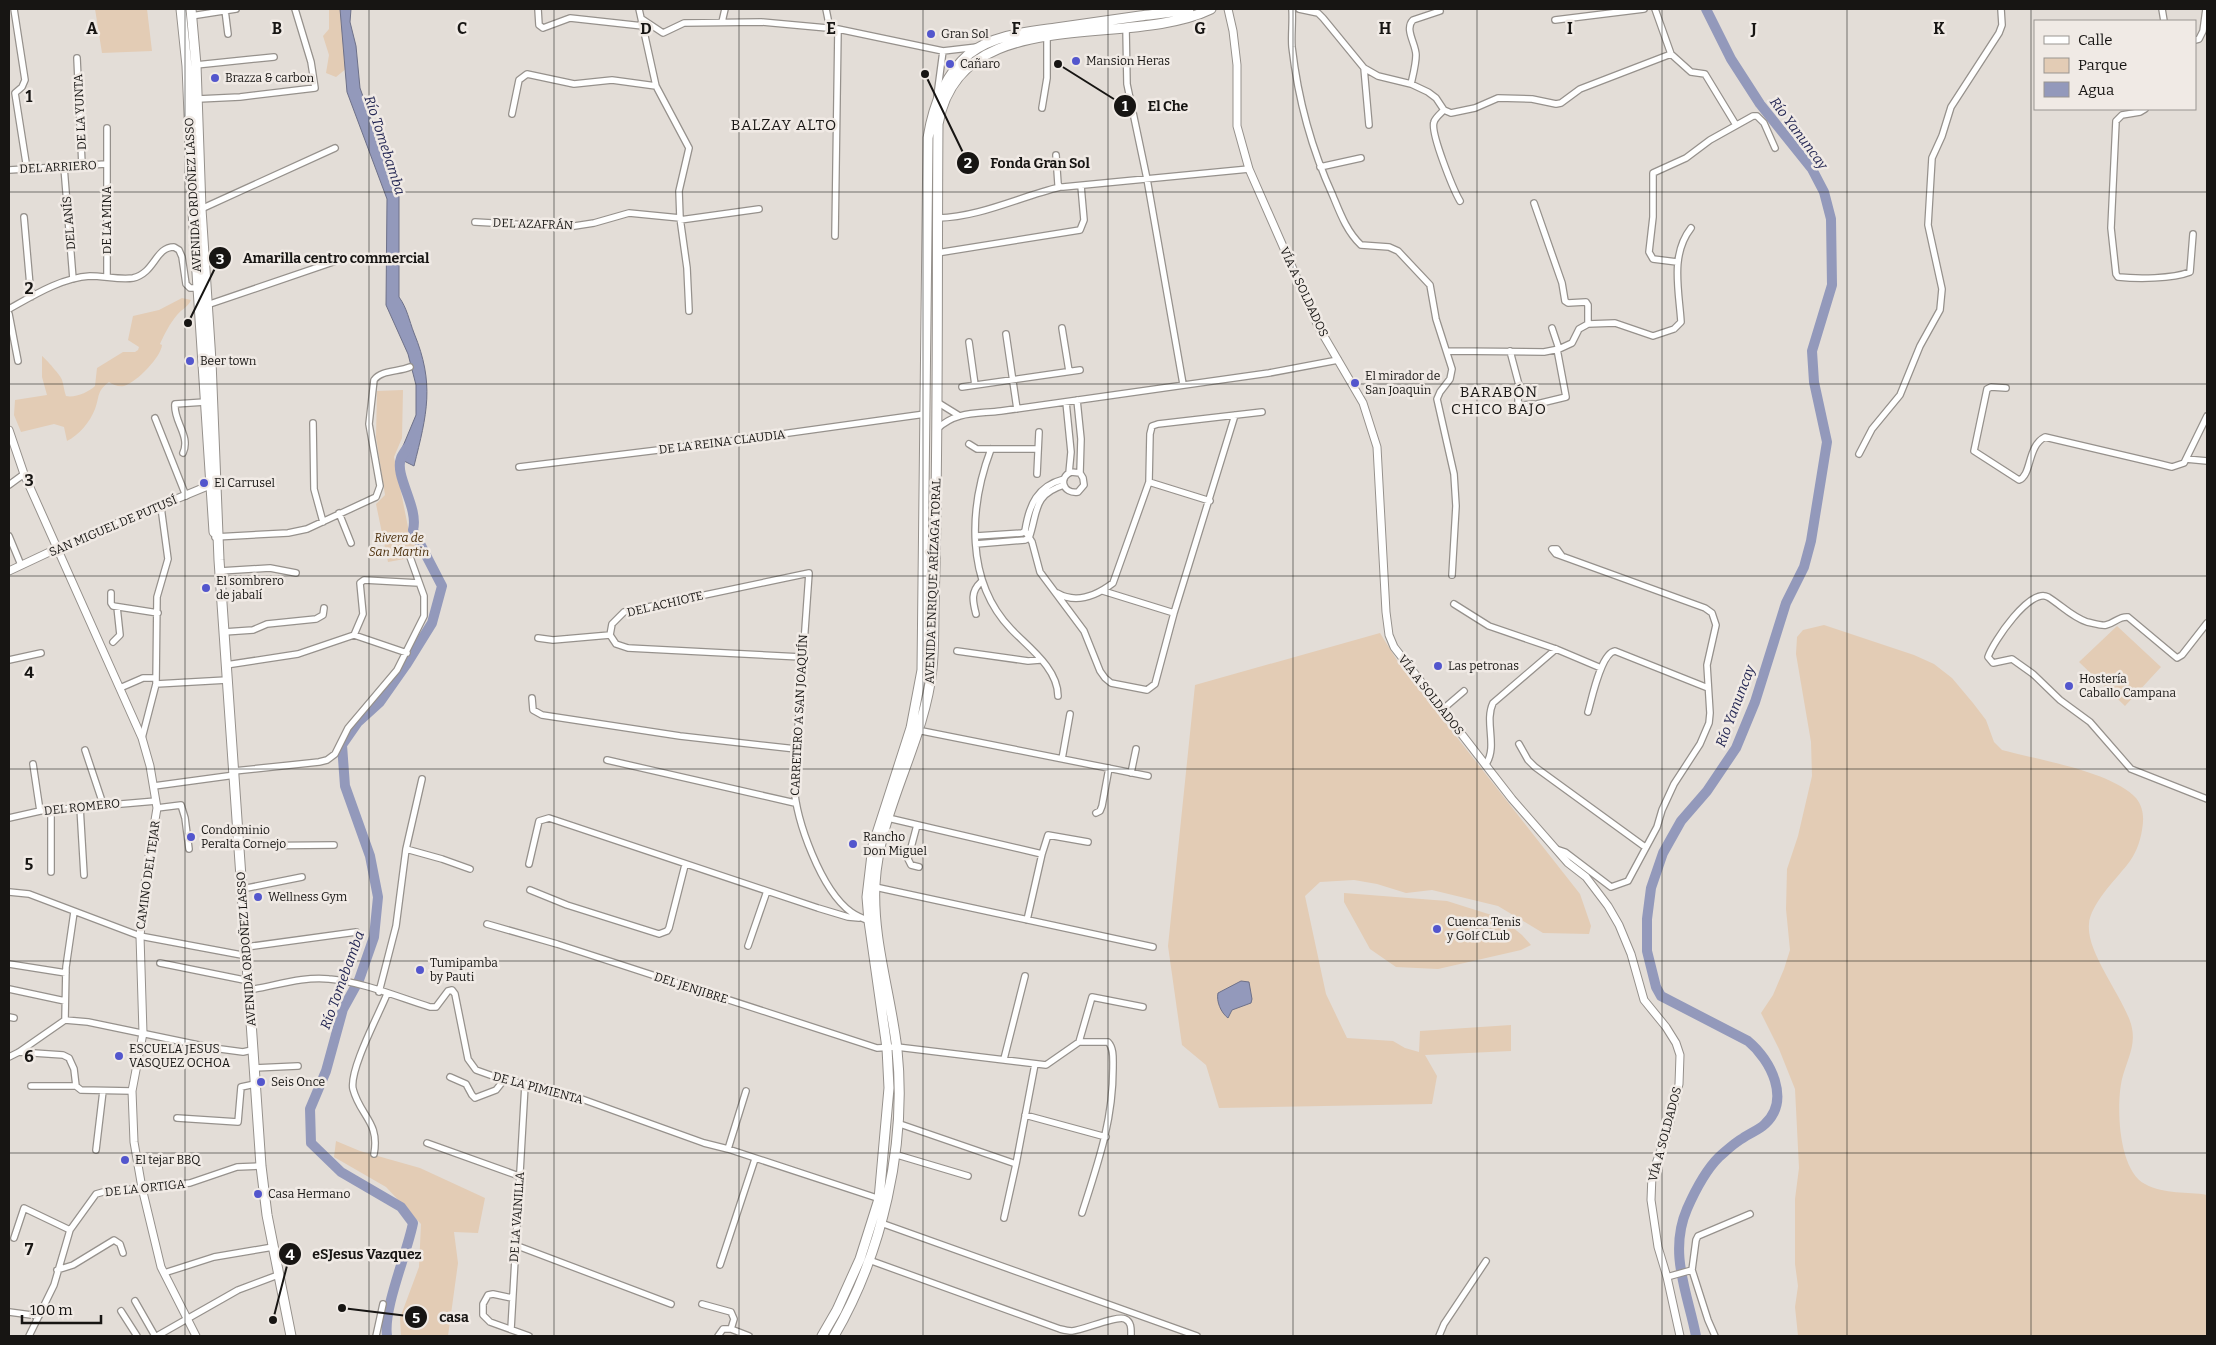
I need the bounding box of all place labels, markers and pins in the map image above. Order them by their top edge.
place label: Gran Sol [941,27,989,41]
marker: Gran Sol [925,28,937,40]
place label: Mansion Heras [1086,54,1170,68]
marker: Mansion Heras [1070,55,1082,67]
place label: Cañaro [960,57,1000,71]
marker: Cañaro [944,58,956,70]
place label: Brazza & carbon [225,71,315,85]
marker: Brazza & carbon [209,72,221,84]
callout: El Che [1113,92,1198,121]
callout: Fonda Gran Sol [955,149,1100,178]
callout: Amarilla centro commercial [208,244,439,273]
place label: Beer town [200,354,257,368]
marker: Beer town [184,355,196,367]
place label: El mirador de San Joaquin [1365,369,1440,397]
marker: El mirador de San Joaquin [1349,377,1361,389]
place label: El Carrusel [214,476,275,490]
marker: El Carrusel [198,477,210,489]
place label: El sombrero de jabalí [216,574,284,602]
marker: El sombrero de jabalí [200,582,212,594]
place label: Las petronas [1448,659,1519,673]
marker: Las petronas [1432,660,1444,672]
place label: Hostería Caballo Campana [2079,672,2177,700]
marker: Hostería Caballo Campana [2063,680,2075,692]
place label: Condominio Peralta Cornejo [201,823,286,851]
place label: Rancho Don Miguel [863,830,927,858]
marker: Condominio Peralta Cornejo [185,831,197,843]
marker: Rancho Don Miguel [847,838,859,850]
place label: Wellness Gym [268,890,348,904]
marker: Wellness Gym [252,891,264,903]
place label: Cuenca Tenis y Golf CLub [1446,915,1521,943]
marker: Cuenca Tenis y Golf CLub [1431,923,1443,935]
place label: Tumipamba by Pauti [430,956,498,984]
marker: Tumipamba by Pauti [414,964,426,976]
place label: ESCUELA JESUS VASQUEZ OCHOA [129,1042,231,1070]
marker: ESCUELA JESUS VASQUEZ OCHOA [113,1050,125,1062]
place label: Seis Once [271,1075,325,1089]
marker: Seis Once [255,1076,267,1088]
place label: El tejar BBQ [135,1153,201,1167]
marker: El tejar BBQ [119,1154,131,1166]
place label: Casa Hermano [268,1187,350,1201]
marker: Casa Hermano [252,1188,264,1200]
callout: eSJesus Vazquez [278,1240,432,1269]
callout: casa [404,1303,479,1332]

